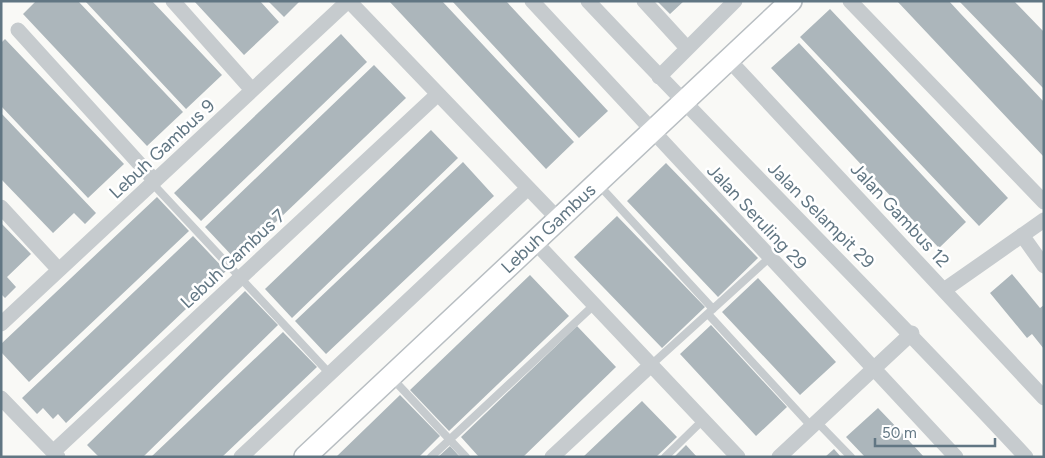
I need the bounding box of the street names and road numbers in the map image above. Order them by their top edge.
street label: Lebuh Gambus 9 [105,95,219,203]
street label: Jalan Selampit 29 [763,157,879,273]
street label: Jalan Gambus 12 [846,158,954,272]
street label: Jalan Seruling 29 [702,160,812,274]
street label: Lebuh Gambus [497,179,600,278]
street label: Lebuh Gambus 7 [176,205,290,313]

